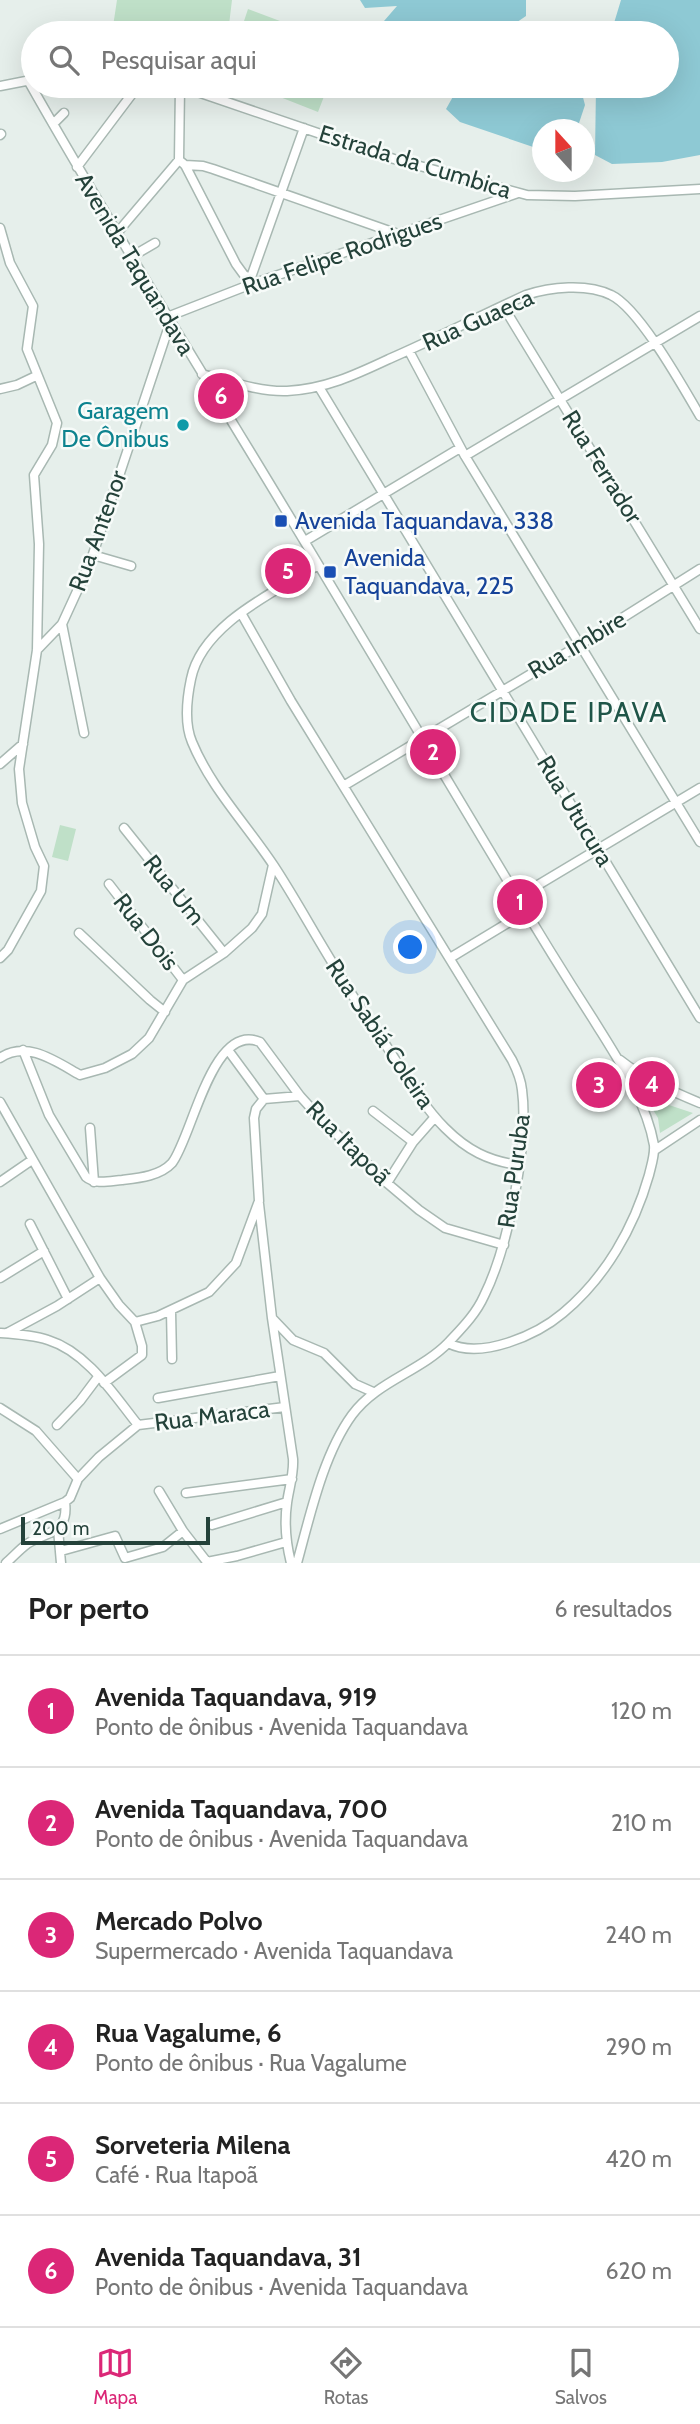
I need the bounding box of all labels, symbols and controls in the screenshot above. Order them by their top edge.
search box [21,21,679,98]
icon: search [45,41,83,79]
text: Pesquisar aqui [101,44,257,76]
street label: Estrada da Cumbica [316,118,515,205]
north arrow [532,119,595,182]
street label: Avenida Taquandava [69,167,202,361]
street label: Rua Felipe Rodrigues [238,206,446,301]
street label: Rua Guaeca [418,282,538,357]
pin: 6 [198,370,244,422]
place label: Garagem De Ônibus [61,396,169,453]
street label: Rua Ferrador [556,405,649,529]
marker: Garagem De Ônibus [175,417,191,433]
street label: Rua Antenor [62,466,133,595]
place label: Avenida Taquandava, 338 [295,506,554,535]
marker: Avenida Taquandava, 338 [273,513,289,529]
place label: Avenida Taquandava, 225 [344,543,514,600]
pin: 5 [265,545,311,597]
marker: Avenida Taquandava, 225 [322,564,338,580]
street label: Rua Imbire [523,604,631,685]
district label: CIDADE IPAVA [470,695,668,729]
pin: 2 [410,726,456,778]
street label: Rua Utucura [531,750,620,872]
street label: Rua Um [137,849,211,931]
pin: 1 [497,876,543,928]
street label: Rua Dois [108,888,185,976]
your location [393,930,427,964]
street label: Rua Sabiá Coleira [320,953,441,1114]
pin: 4 [629,1058,675,1110]
pin: 3 [576,1059,622,1111]
street label: Rua Itapoã [300,1094,397,1191]
street label: Rua Puruba [491,1112,536,1230]
street label: Rua Maraca [153,1394,272,1437]
scale bar [21,1514,210,1546]
text: 200 m [32,1517,89,1540]
text: Por perto [28,1590,149,1627]
text: 6 resultados [554,1595,672,1623]
text: Avenida Taquandava, 919 [95,1681,377,1713]
text: 1 [47,1697,55,1725]
text: 120 m [611,1697,672,1725]
text: Ponto de ônibus · Avenida Taquandava [95,1713,468,1741]
text: Avenida Taquandava, 700 [95,1793,388,1825]
text: 2 [45,1809,57,1837]
text: 210 m [611,1809,672,1837]
text: Ponto de ônibus · Avenida Taquandava [95,1825,468,1853]
text: Mercado Polvo [95,1905,263,1937]
text: 3 [45,1921,57,1949]
text: 240 m [605,1921,672,1949]
text: Supermercado · Avenida Taquandava [95,1937,453,1965]
text: Rua Vagalume, 6 [95,2017,282,2049]
text: 4 [44,2033,58,2061]
text: 290 m [605,2033,672,2061]
text: Ponto de ônibus · Rua Vagalume [95,2049,407,2077]
text: Sorveteria Milena [95,2129,291,2161]
text: 5 [45,2145,57,2173]
text: 420 m [605,2145,672,2173]
text: Café · Rua Itapoã [95,2161,258,2189]
text: Avenida Taquandava, 31 [95,2241,362,2273]
text: 6 [45,2257,57,2285]
text: 620 m [605,2257,672,2285]
text: Ponto de ônibus · Avenida Taquandava [95,2273,468,2301]
tab: Mapa [93,2344,137,2409]
tab: Rotas [324,2344,368,2409]
tab: Salvos [555,2344,607,2409]

